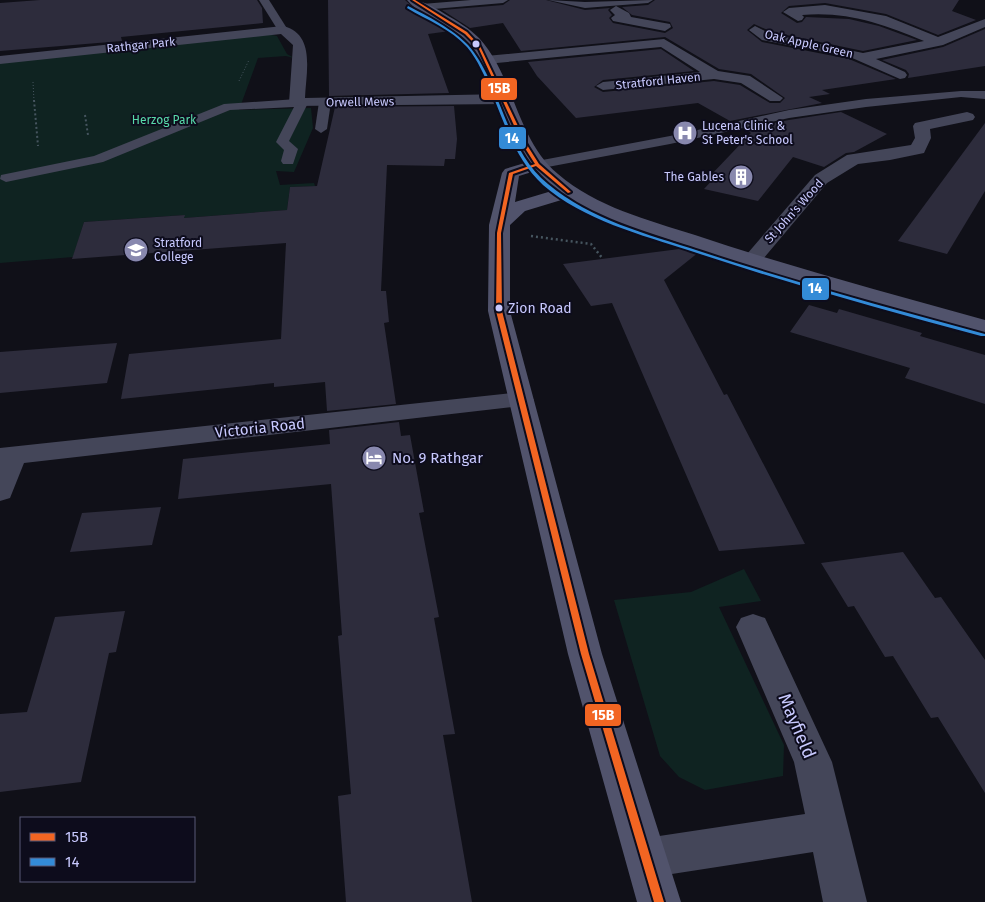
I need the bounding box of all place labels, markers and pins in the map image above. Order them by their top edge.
unlabelled marker [471,39,481,49]
place label: Lucena Clinic & St Peter's School [702,119,793,147]
hospital icon: Lucena Clinic & St Peter's School [672,120,698,146]
building icon: The Gables [728,164,754,190]
place label: The Gables [664,170,724,184]
place label: Stratford College [154,236,202,264]
school or university icon: Stratford College [123,237,149,263]
place label: Zion Road [508,300,572,317]
marker: Zion Road [494,303,504,313]
hotel icon: No. 9 Rathgar [361,445,387,471]
place label: No. 9 Rathgar [392,449,483,467]

